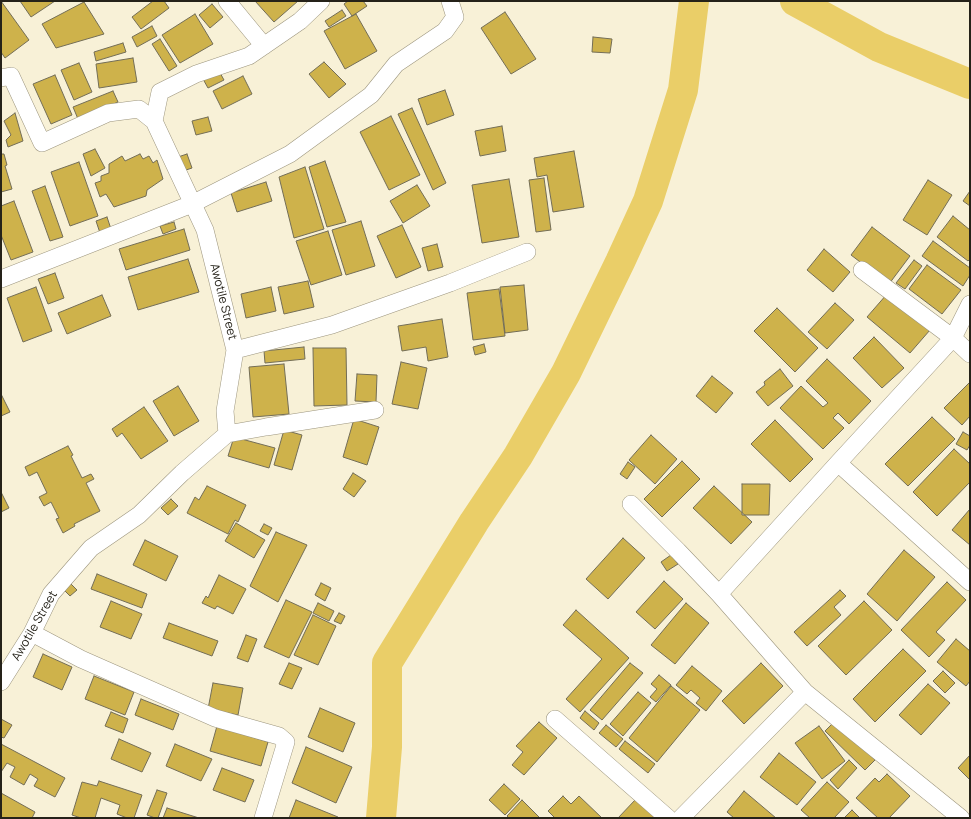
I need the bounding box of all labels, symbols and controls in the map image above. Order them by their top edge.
street label: Awotile Street [207,262,239,342]
street label: Awotile Street [9,589,61,663]

